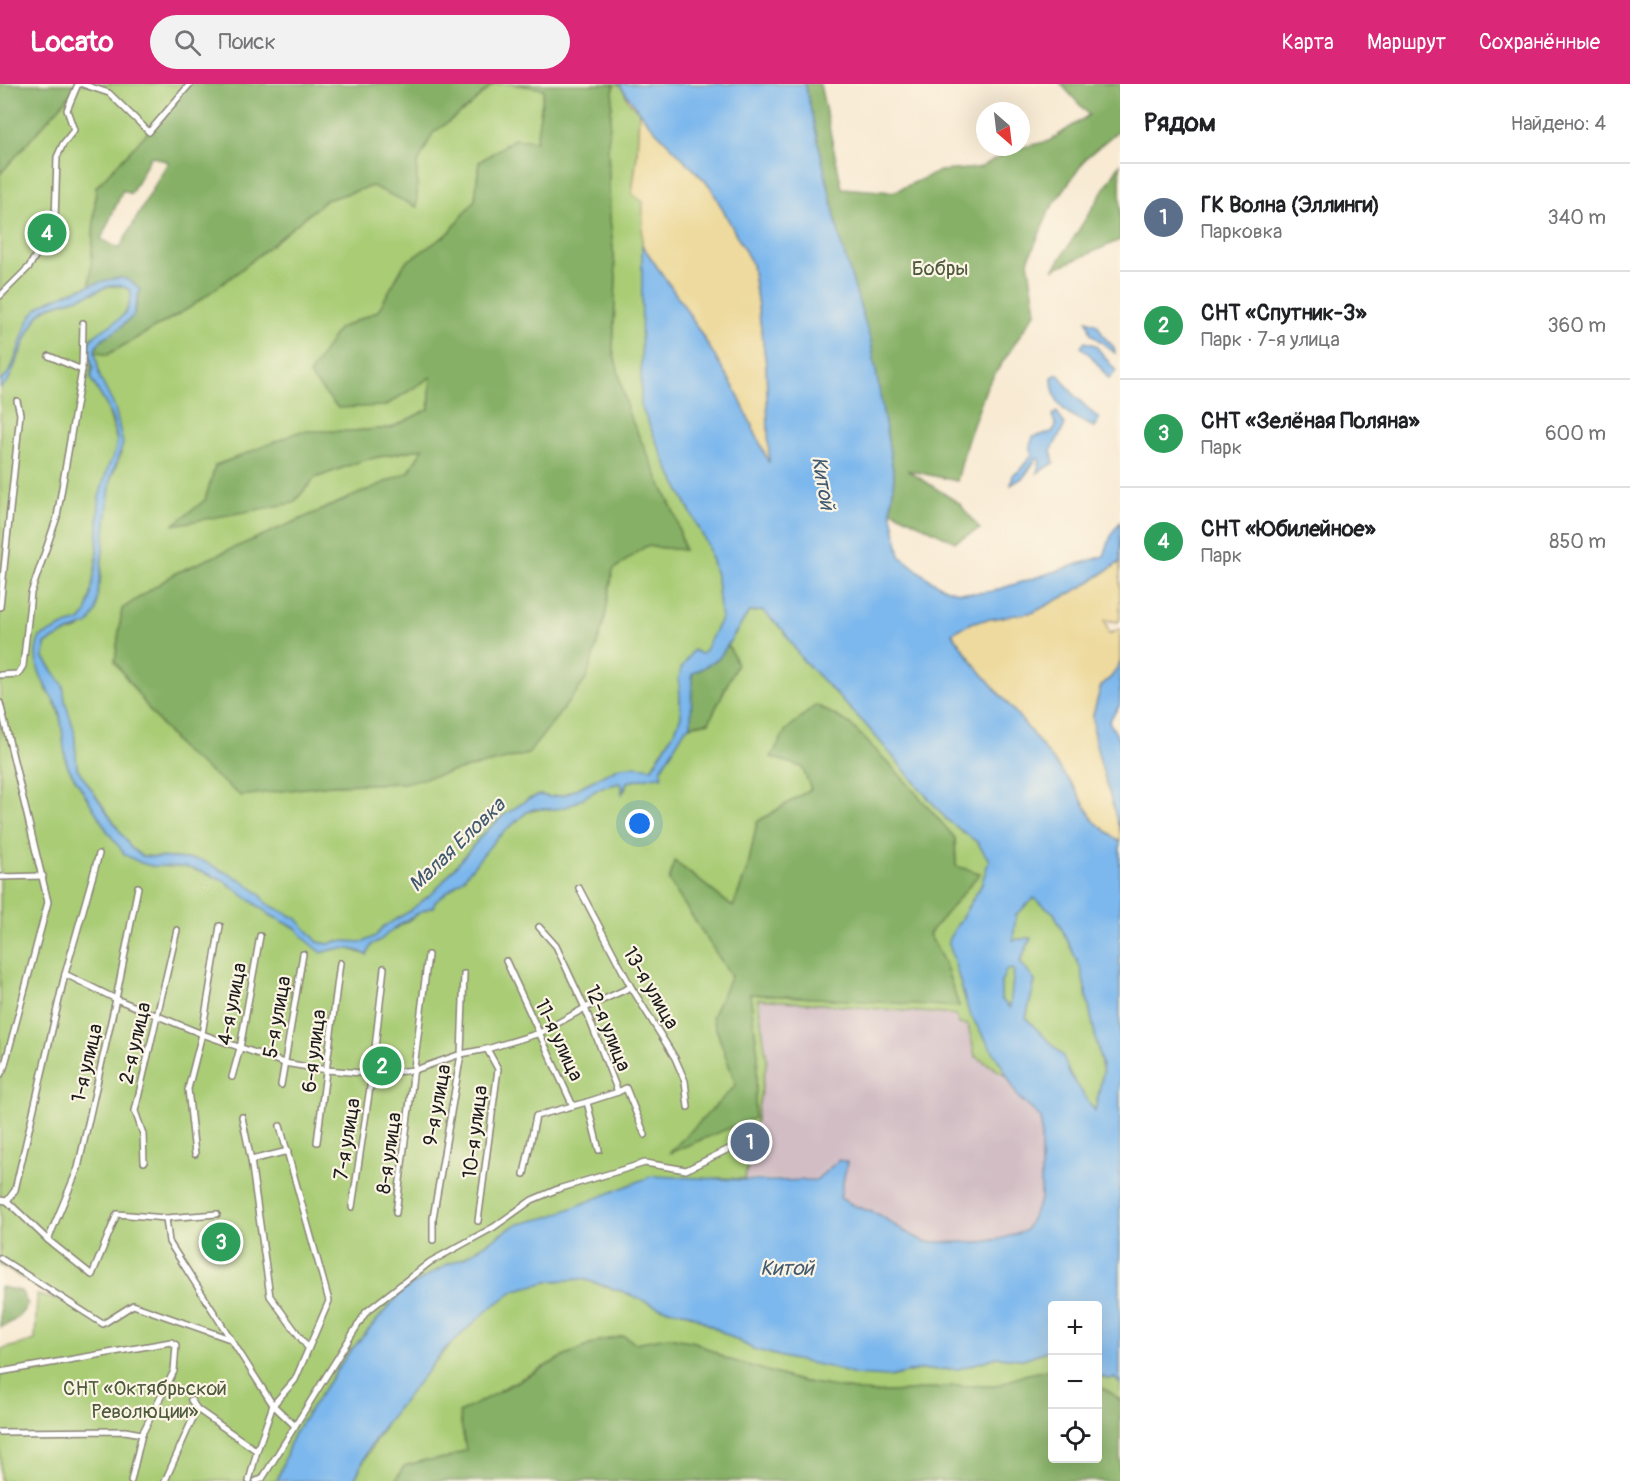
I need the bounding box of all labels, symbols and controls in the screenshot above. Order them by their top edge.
search box [150,15,570,69]
text: Locato [30,25,114,60]
icon: search [171,26,204,59]
text: Поиск [219,28,276,56]
text: Карта [1282,29,1334,56]
text: Маршрут [1367,29,1446,56]
text: Сохранённые [1479,29,1600,56]
north arrow [976,102,1030,156]
text: Рядом [1144,107,1216,139]
text: Найдено: 4 [1511,111,1606,136]
text: ГК Волна (Эллинги) [1201,191,1380,219]
text: 1 [1160,205,1167,230]
text: 340 m [1547,205,1606,230]
pin: 4 [28,210,66,256]
text: Парковка [1201,219,1282,244]
park label: Бобры [912,256,968,281]
text: СНТ «Спутник-3» [1201,299,1367,327]
text: 2 [1158,313,1169,338]
text: 360 m [1547,313,1606,338]
text: Парк · 7-я улица [1201,327,1340,352]
text: СНТ «Зелёная Поляна» [1201,407,1420,435]
text: 3 [1158,421,1169,446]
text: 600 m [1545,421,1606,446]
text: Парк [1201,435,1242,460]
water label: Китой [805,454,841,513]
text: СНТ «Юбилейное» [1201,515,1376,543]
text: 4 [1158,529,1169,554]
text: 850 m [1549,529,1606,554]
text: Парк [1201,543,1242,568]
water label: Малая Еловка [403,791,512,898]
your location [625,809,654,838]
street label: 13-я улица [617,942,685,1034]
street label: 4-я улица [212,961,252,1047]
street label: 5-я улица [257,974,297,1060]
street label: 12-я улица [579,981,637,1075]
street label: 11-я улица [529,995,589,1085]
street label: 2-я улица [113,1000,157,1086]
street label: 6-я улица [296,1008,332,1094]
street label: 1-я улица [66,1021,108,1105]
pin: 2 [362,1044,401,1088]
street label: 9-я улица [418,1062,456,1148]
street label: 10-я улица [457,1084,493,1180]
street label: 7-я улица [328,1096,366,1182]
street label: 8-я улица [371,1111,407,1195]
pin: 1 [730,1120,770,1164]
pin: 3 [202,1220,240,1264]
water label: Китой [760,1255,816,1282]
map controls [1048,1301,1102,1463]
button: + [1048,1301,1102,1355]
button: − [1048,1355,1102,1409]
park label: СНТ «Октябрьской Революции» [63,1376,227,1424]
button: locate [1048,1409,1102,1463]

